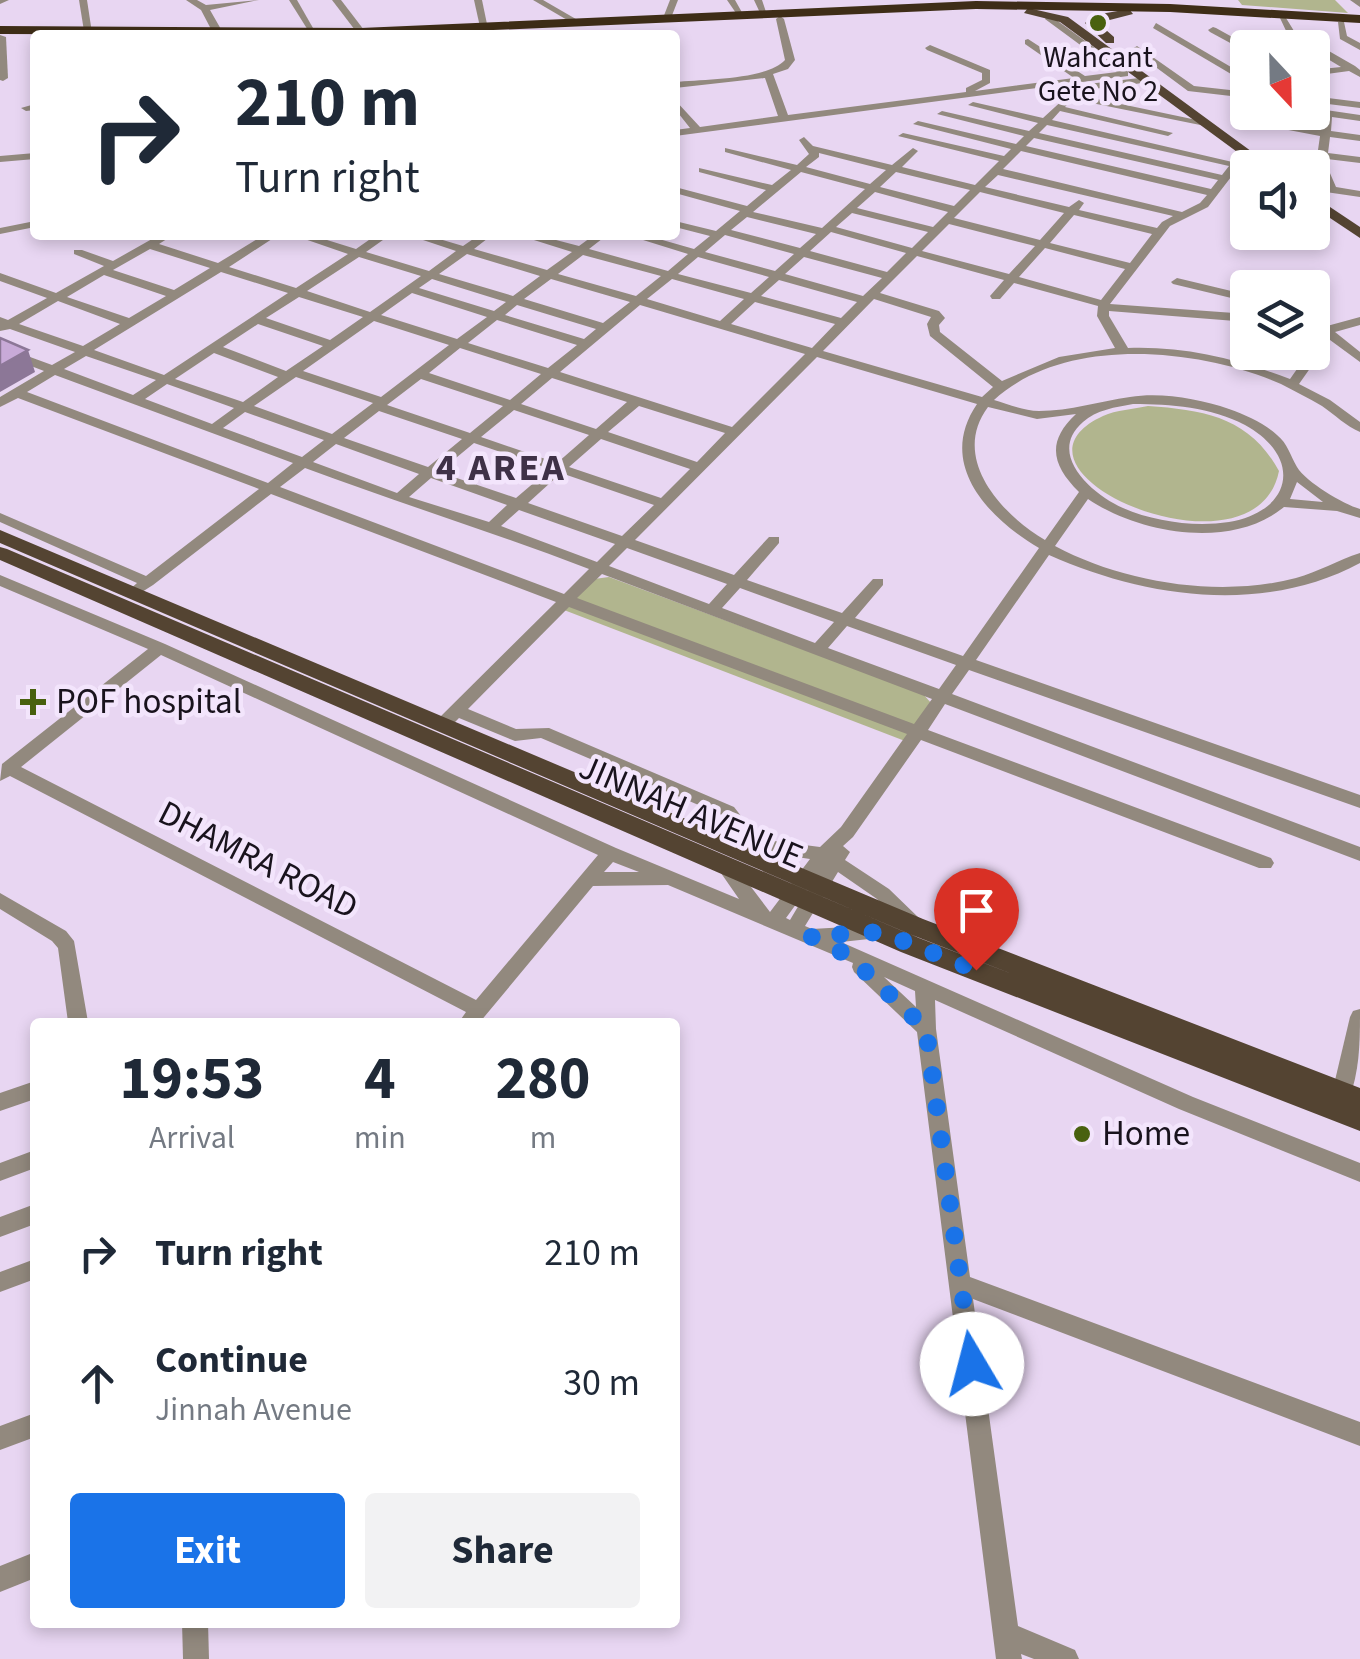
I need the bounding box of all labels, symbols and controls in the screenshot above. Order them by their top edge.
marker: Wahcant Gete No 2 [1087,12,1109,34]
north arrow [1230,30,1330,130]
map controls [1230,30,1330,370]
place label: Wahcant Gete No 2 [1038,36,1158,113]
text: 210 m [235,53,420,153]
icon: right [70,70,200,200]
text: Turn right [235,146,420,210]
button: sound [1230,150,1330,250]
button: layers [1230,270,1330,370]
district label: 4 AREA [436,441,566,495]
place label: POF hospital [56,677,242,727]
marker: POF hospital [20,689,46,715]
street label: JINNAH AVENUE [571,742,811,882]
street label: DHAMRA ROAD [150,788,366,932]
pin [934,868,1019,971]
icon: arrive [949,883,1004,938]
text: 19:53 [120,1037,264,1122]
text: 4 [364,1037,396,1122]
text: 280 [495,1037,590,1122]
place label: Home [1102,1109,1190,1159]
text: Arrival [149,1115,235,1161]
text: min [354,1115,406,1161]
text: m [530,1115,556,1161]
marker: Home [1071,1123,1093,1145]
icon: right [70,1226,125,1281]
text: Turn right [155,1226,323,1280]
text: 210 m [544,1226,640,1280]
position arrow [920,1312,1024,1416]
text: Continue [155,1333,308,1387]
icon: ahead [70,1356,125,1411]
text: 30 m [563,1356,640,1410]
text: Jinnah Avenue [155,1387,352,1433]
button: Exit [70,1493,345,1608]
button: Share [365,1493,640,1608]

